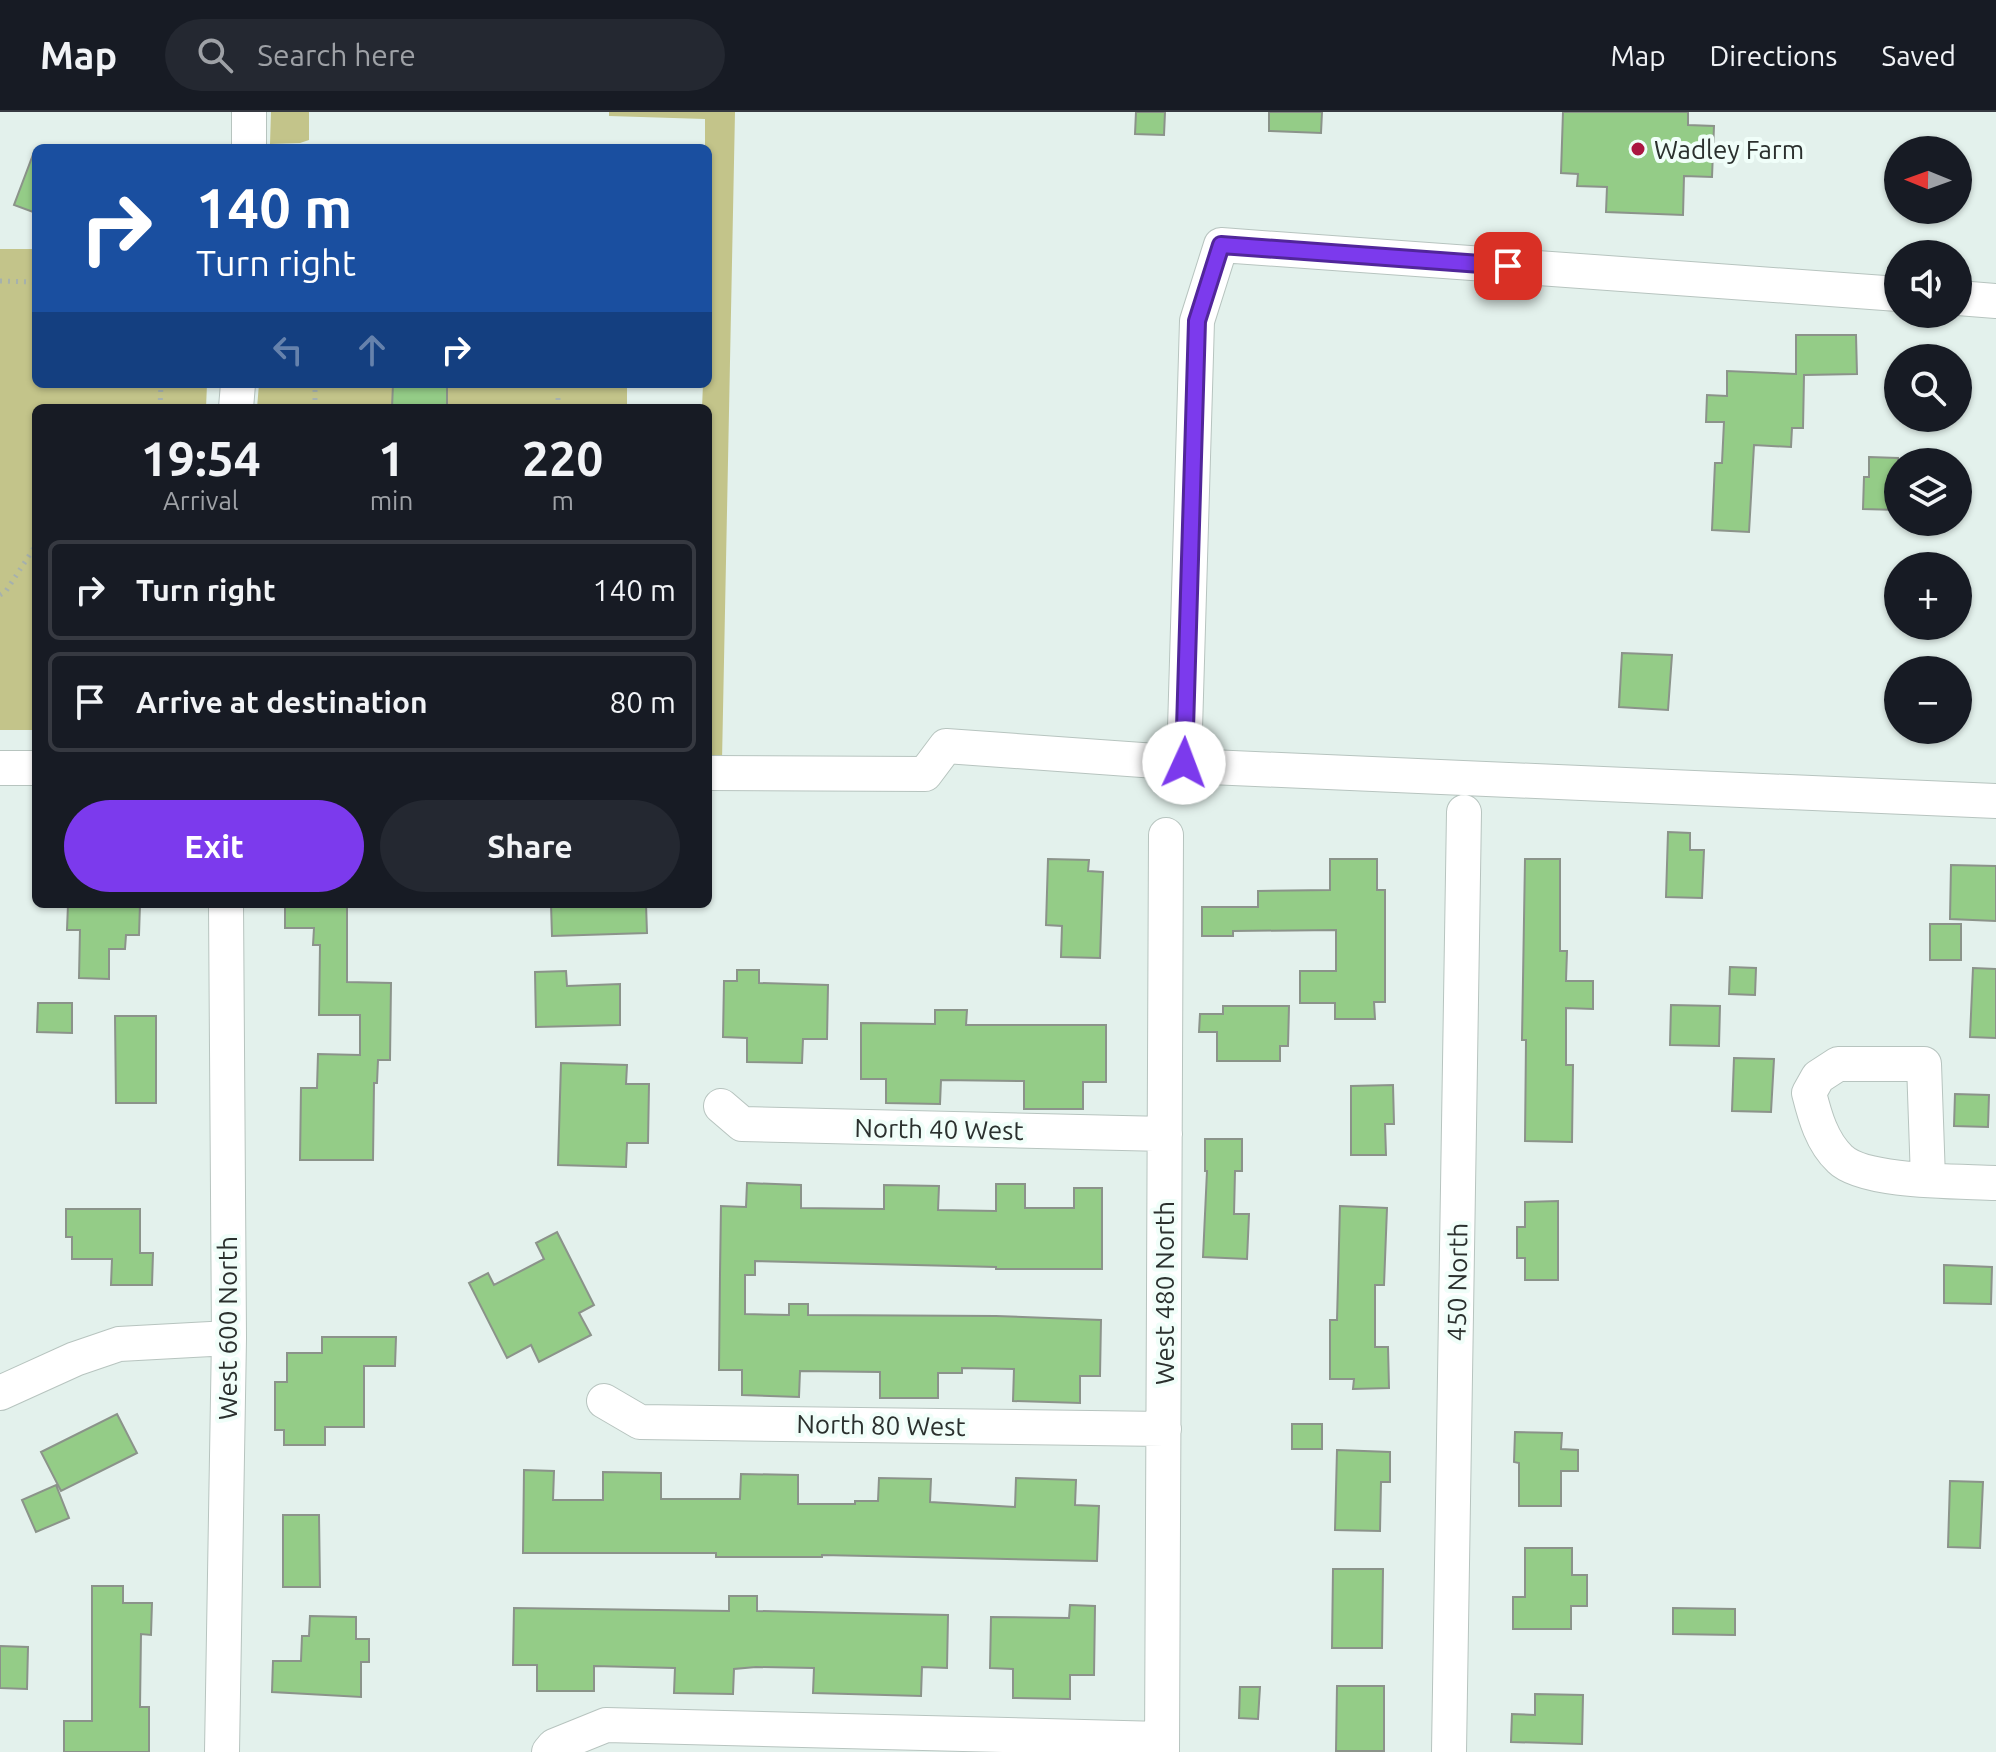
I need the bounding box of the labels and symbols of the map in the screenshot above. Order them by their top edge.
place label: Wadley Farm [1654,135,1804,164]
north arrow [1884,136,1972,224]
marker: Wadley Farm [1629,140,1647,158]
pin [1474,232,1542,300]
position arrow [1142,721,1226,805]
street label: North 40 West [854,1113,1024,1145]
street label: West 480 North [1150,1201,1179,1385]
street label: 450 North [1441,1222,1473,1342]
street label: West 600 North [213,1236,242,1420]
street label: North 80 West [796,1409,966,1441]

